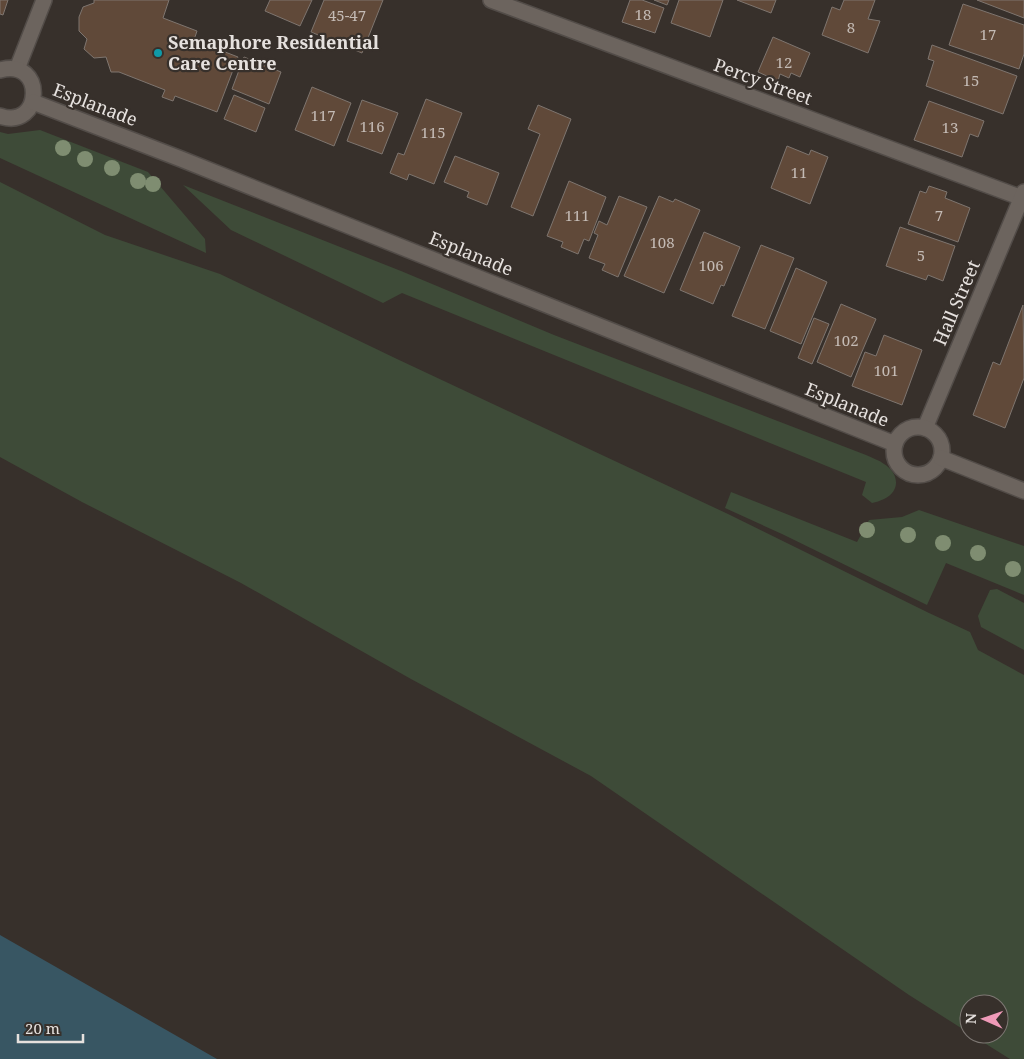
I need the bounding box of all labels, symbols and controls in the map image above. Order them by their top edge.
house number: 18 [635,4,651,24]
house number: 45-47 [328,5,366,25]
house number: 8 [847,17,855,37]
house number: 17 [980,24,996,44]
place label: Semaphore Residential Care Centre [168,30,380,75]
marker: Semaphore Residential Care Centre [152,47,164,59]
street label: Percy Street [711,52,816,110]
house number: 12 [776,52,792,72]
house number: 15 [963,70,979,90]
street label: Esplanade [50,77,141,131]
house number: 117 [310,105,336,125]
house number: 116 [359,116,385,136]
house number: 13 [942,117,958,137]
house number: 115 [420,122,446,142]
house number: 11 [791,162,807,182]
house number: 111 [564,205,590,225]
house number: 7 [935,205,943,225]
street label: Esplanade [426,225,517,281]
house number: 108 [649,232,675,252]
house number: 5 [917,245,925,265]
house number: 106 [698,255,724,275]
street label: Hall Street [927,256,985,349]
house number: 102 [833,330,859,350]
house number: 101 [873,360,899,380]
street label: Esplanade [802,376,893,432]
north arrow [959,994,1009,1044]
scale bar [18,1012,82,1044]
text: N [961,1013,980,1024]
text: 20 m [25,1018,60,1038]

